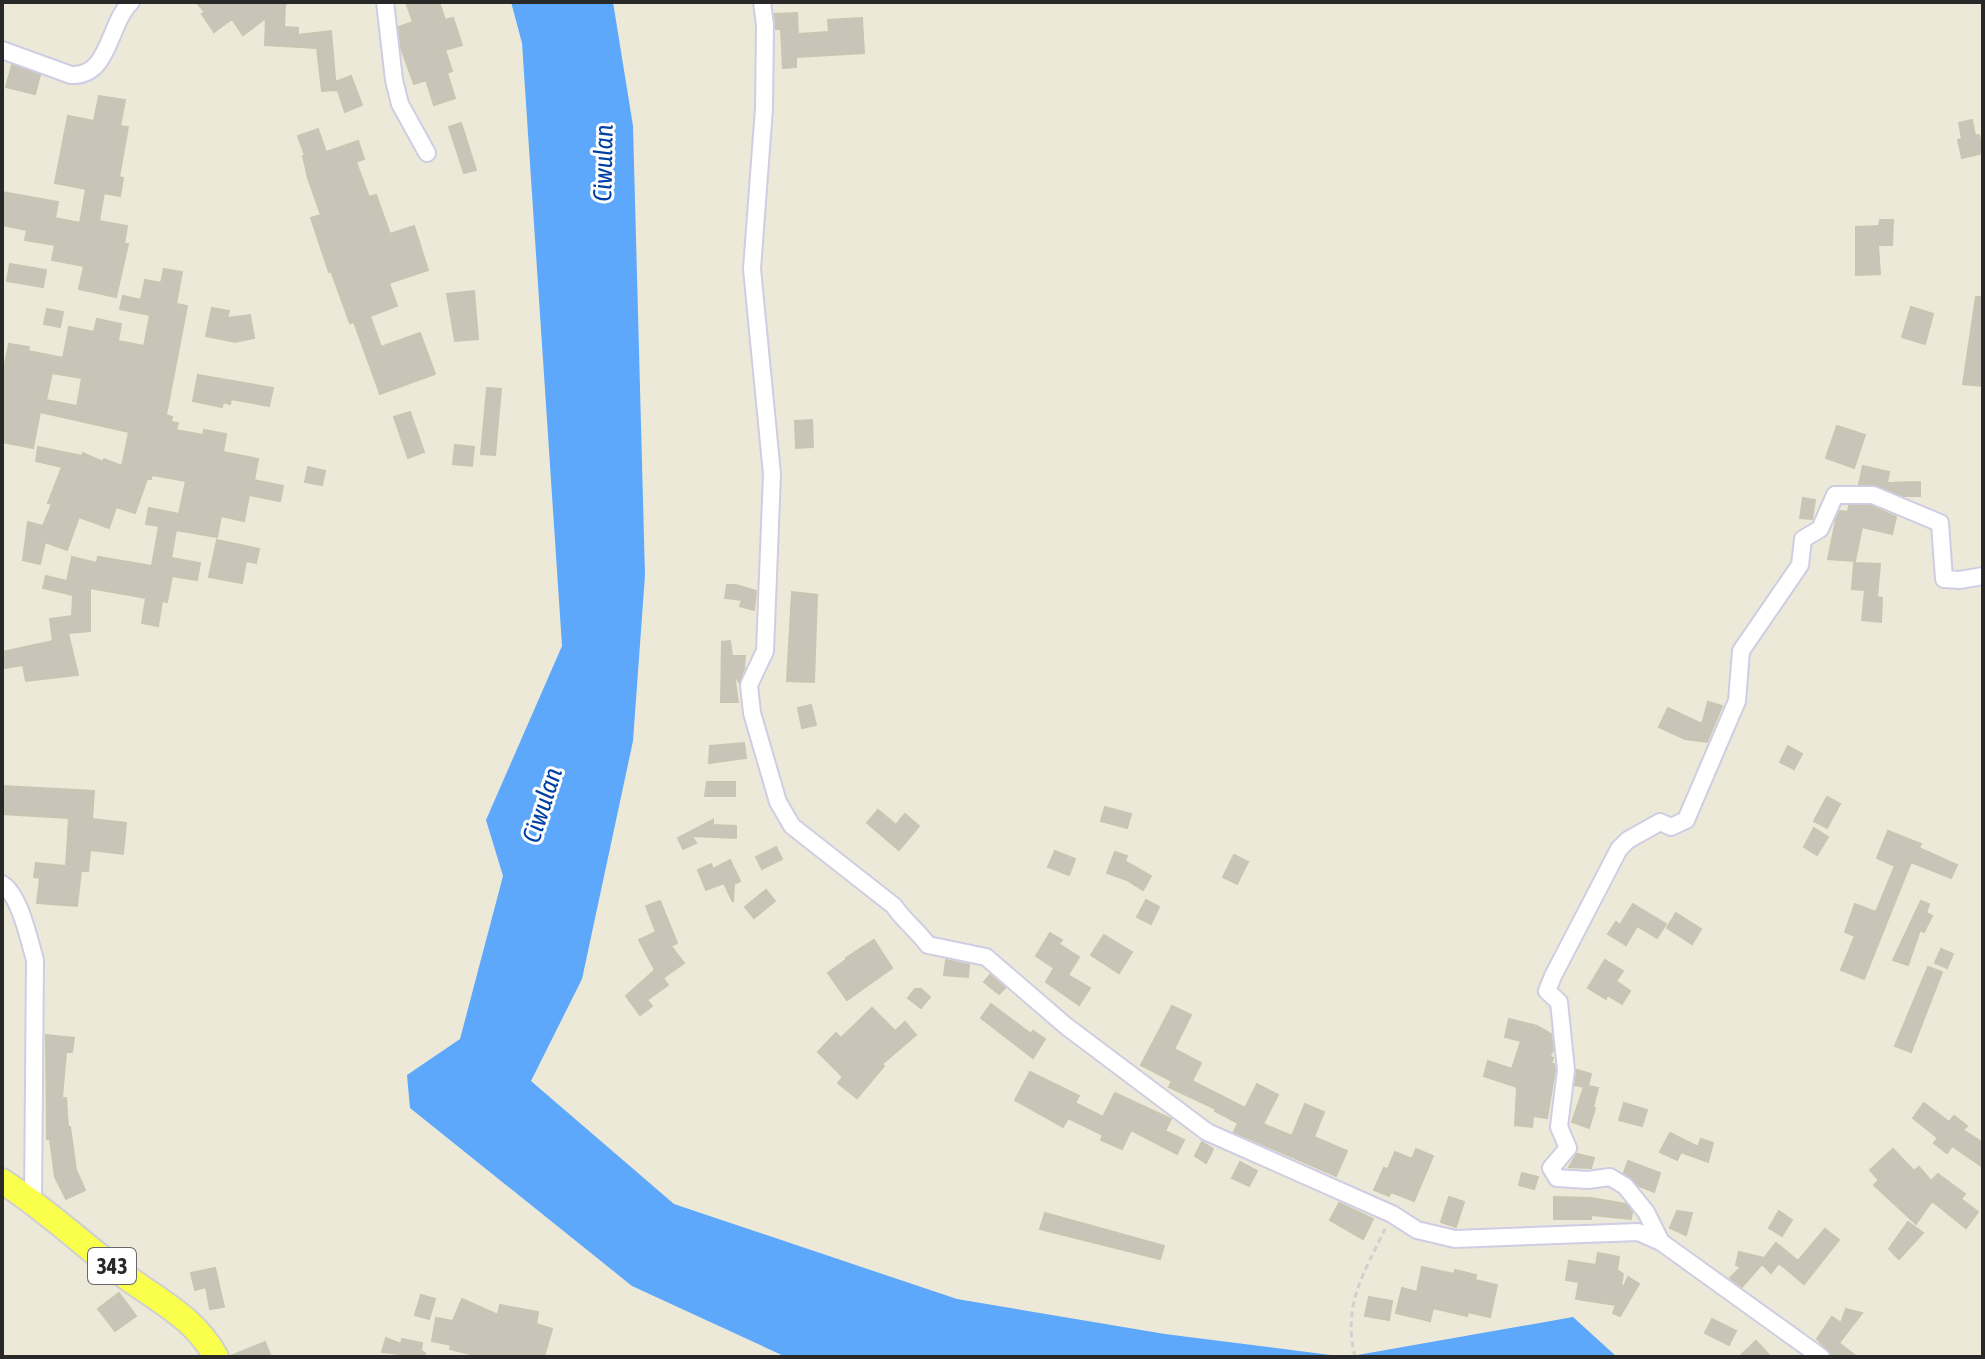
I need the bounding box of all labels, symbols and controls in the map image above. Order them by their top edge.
water label: Ciwulan [587,124,619,202]
water label: Ciwulan [516,763,568,846]
road number: 343 [88,1248,136,1284]

